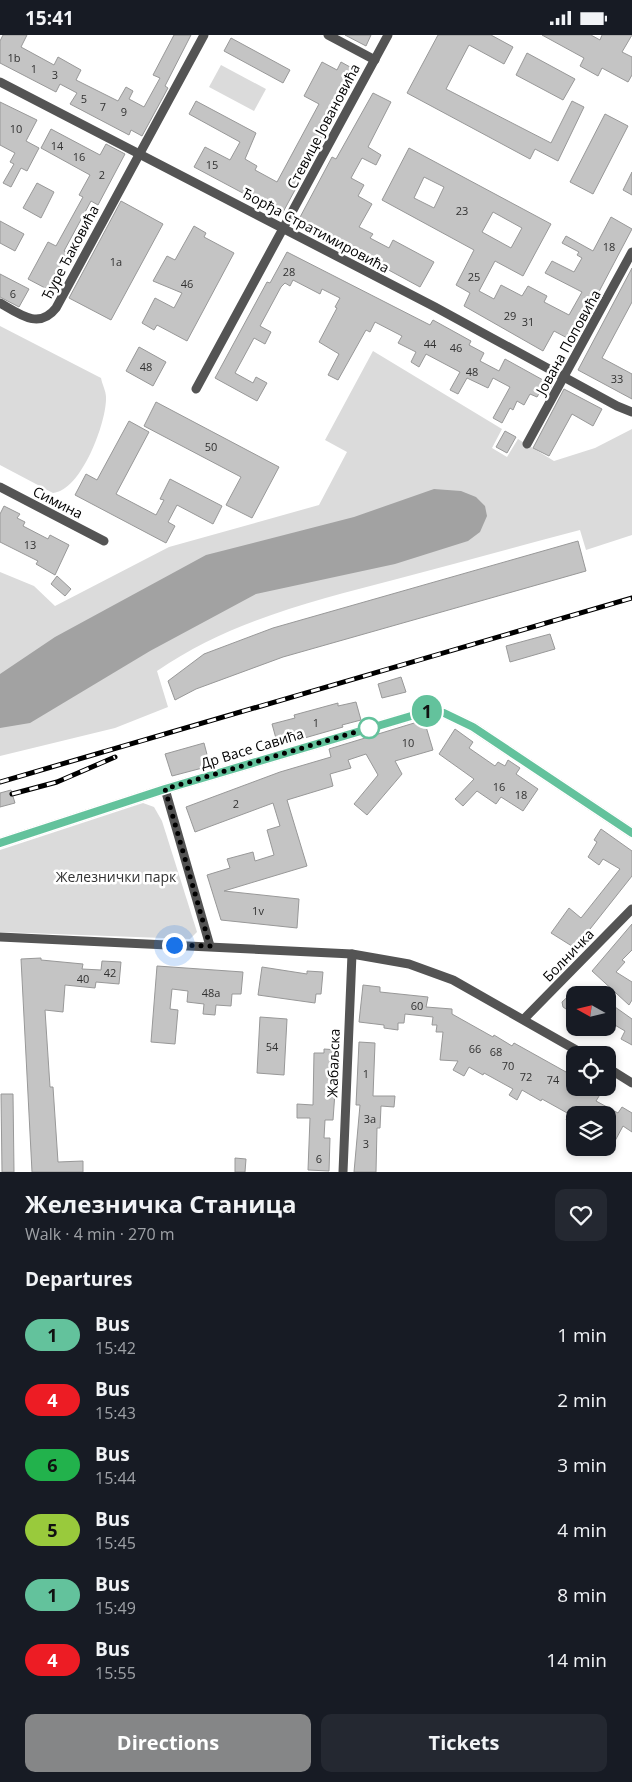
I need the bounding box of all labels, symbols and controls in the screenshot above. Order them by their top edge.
text: 15:41 [25,5,74,31]
house number: 1b [7,50,21,65]
street label: Стевице Јовановића [282,60,364,192]
house number: 1 [31,61,37,76]
house number: 3 [52,67,58,82]
house number: 5 [81,91,87,106]
house number: 7 [100,99,106,114]
house number: 9 [121,104,127,119]
house number: 10 [10,121,22,136]
house number: 14 [51,138,64,153]
house number: 16 [73,149,85,164]
house number: 15 [206,157,218,172]
house number: 2 [99,167,105,182]
street label: Ђорђа Стратимировића [239,183,393,277]
street label: Ђуре Ђаковића [37,201,103,303]
house number: 23 [456,203,468,218]
house number: 18 [603,239,615,254]
house number: 1a [110,254,122,269]
house number: 28 [283,264,295,279]
house number: 25 [468,269,480,284]
house number: 46 [181,276,193,291]
house number: 6 [10,286,16,301]
street label: Јована Поповића [530,286,605,400]
house number: 29 [504,308,516,323]
house number: 31 [522,314,534,329]
house number: 44 [424,336,437,351]
house number: 46 [450,340,462,355]
house number: 48 [140,359,152,374]
house number: 48 [466,364,478,379]
house number: 33 [611,371,623,386]
house number: 50 [205,439,217,454]
street label: Симина [30,481,86,523]
house number: 13 [24,537,36,552]
line badge: 1 [411,695,443,727]
text: 1 [422,699,432,723]
house number: 1 [313,715,319,730]
unlabelled marker [358,717,380,739]
street label: Др Васе Савића [198,723,306,773]
house number: 10 [402,735,414,750]
house number: 16 [493,779,505,794]
house number: 18 [515,787,527,802]
house number: 2 [233,796,239,811]
park label: Железнички парк [56,867,177,886]
house number: 1v [252,903,264,918]
street label: Болничка [538,925,598,985]
your location [162,933,187,958]
house number: 42 [104,965,116,980]
house number: 40 [77,971,89,986]
house number: 48a [202,985,220,1000]
north arrow [566,986,616,1036]
map controls [566,986,616,1156]
house number: 60 [411,998,423,1013]
street label: Жабаљска [322,1028,344,1098]
house number: 54 [266,1039,279,1054]
house number: 66 [469,1041,481,1056]
house number: 68 [490,1044,502,1059]
button: locate [566,1046,616,1096]
house number: 70 [502,1058,514,1073]
house number: 1 [363,1066,369,1081]
house number: 72 [520,1069,532,1084]
house number: 74 [547,1072,560,1087]
button: layers [566,1106,616,1156]
house number: 3a [364,1111,376,1126]
house number: 3 [363,1136,369,1151]
house number: 6 [316,1151,322,1166]
text: Железничка Станица [25,1187,297,1220]
button: heart [555,1189,607,1241]
text: Walk · 4 min · 270 m [25,1223,175,1245]
text: Departures [25,1266,132,1292]
text: Bus [95,1311,130,1337]
text: 1 min [557,1322,607,1348]
text: 1 [47,1323,58,1347]
text: 15:42 [95,1337,136,1359]
text: Bus [95,1376,130,1402]
text: 2 min [557,1387,607,1413]
text: 4 [47,1388,58,1412]
text: 15:43 [95,1402,136,1424]
text: Bus [95,1441,130,1467]
text: 3 min [557,1452,607,1478]
text: 6 [47,1453,58,1477]
text: 15:44 [95,1467,136,1489]
text: Bus [95,1506,130,1532]
text: 4 min [557,1517,607,1543]
text: 5 [47,1518,58,1542]
text: 15:45 [95,1532,136,1554]
text: Bus [95,1571,130,1597]
text: 8 min [557,1582,607,1608]
text: 1 [47,1583,58,1607]
text: 15:49 [95,1597,136,1619]
text: Bus [95,1636,130,1662]
text: 14 min [546,1647,607,1673]
text: 4 [47,1648,58,1672]
text: 15:55 [95,1662,136,1684]
button: Directions [25,1714,311,1772]
button: Tickets [321,1714,607,1772]

